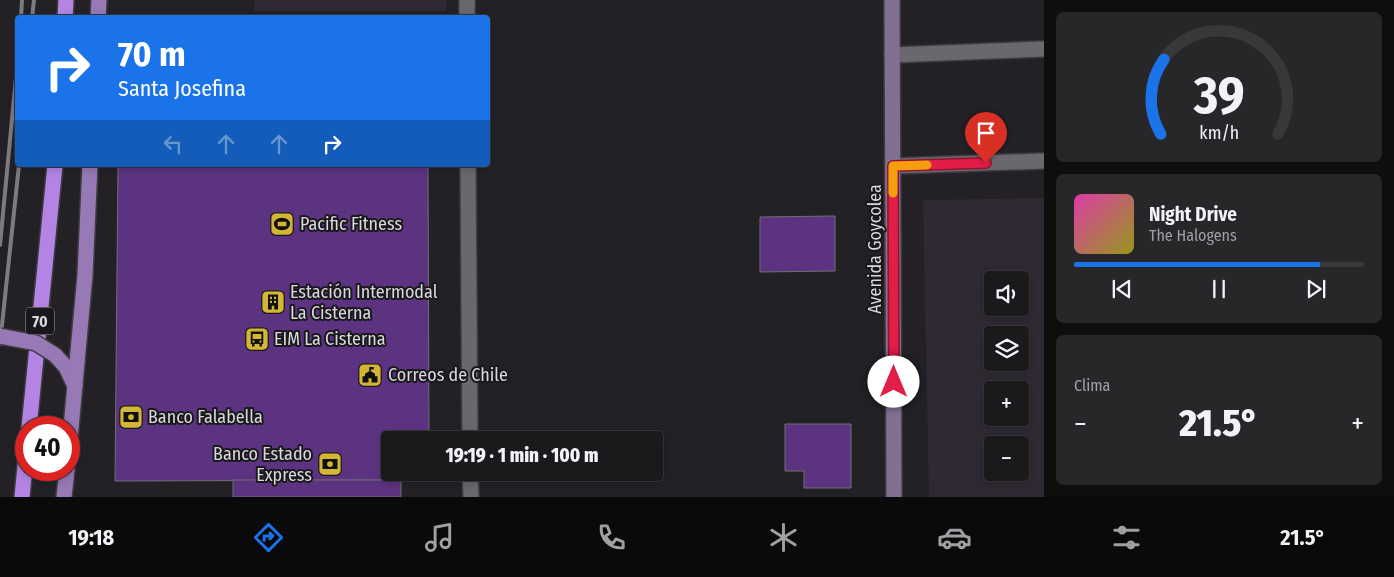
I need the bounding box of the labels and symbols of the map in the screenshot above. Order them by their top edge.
pin [965,112,1007,163]
street label: Avenida Goycolea [864,184,886,314]
sports icon: Pacific Fitness [269,211,295,237]
place label: Pacific Fitness [300,213,402,235]
place label: Estación Intermodal La Cisterna [290,281,438,324]
building icon: Estación Intermodal La Cisterna [260,289,286,315]
road number: 70 [26,308,54,334]
bus stop icon: EIM La Cisterna [244,326,270,352]
place label: EIM La Cisterna [274,328,386,350]
position arrow [867,355,919,407]
public building icon: Correos de Chile [357,362,383,388]
place label: Correos de Chile [388,364,508,386]
bank icon: Banco Falabella [118,404,144,430]
place label: Banco Falabella [148,406,263,428]
speed limit sign: 40 [15,416,80,481]
place label: Banco Estado Express [213,443,312,486]
bank icon: Banco Estado Express [317,451,343,477]

